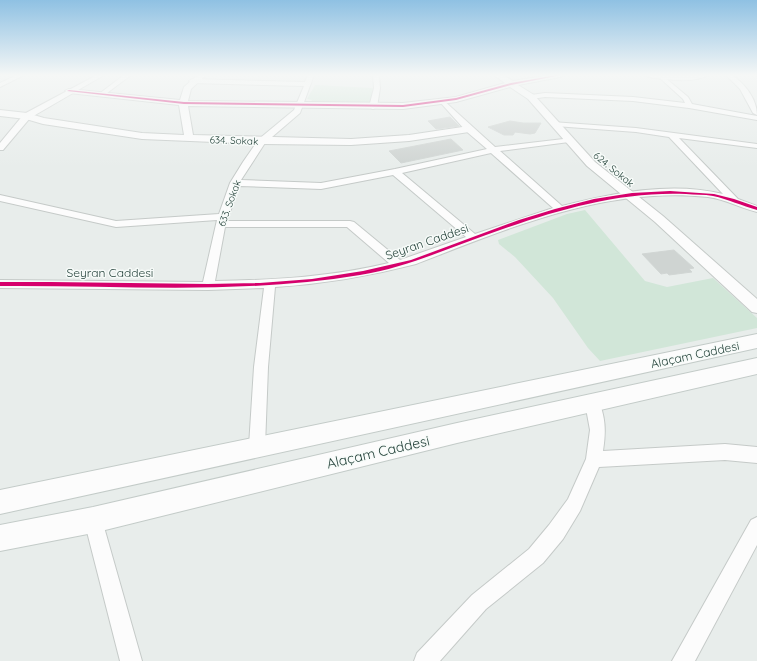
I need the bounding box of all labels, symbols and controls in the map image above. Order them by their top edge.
street label: 634. Sokak [209,133,259,148]
street label: 624. Sokak [591,149,637,190]
street label: 633. Sokak [215,178,244,228]
street label: Seyran Caddesi [383,220,470,263]
street label: Seyran Caddesi [67,265,153,280]
street label: Alaçam Caddesi [649,338,741,371]
street label: Alaçam Caddesi [325,431,431,473]

